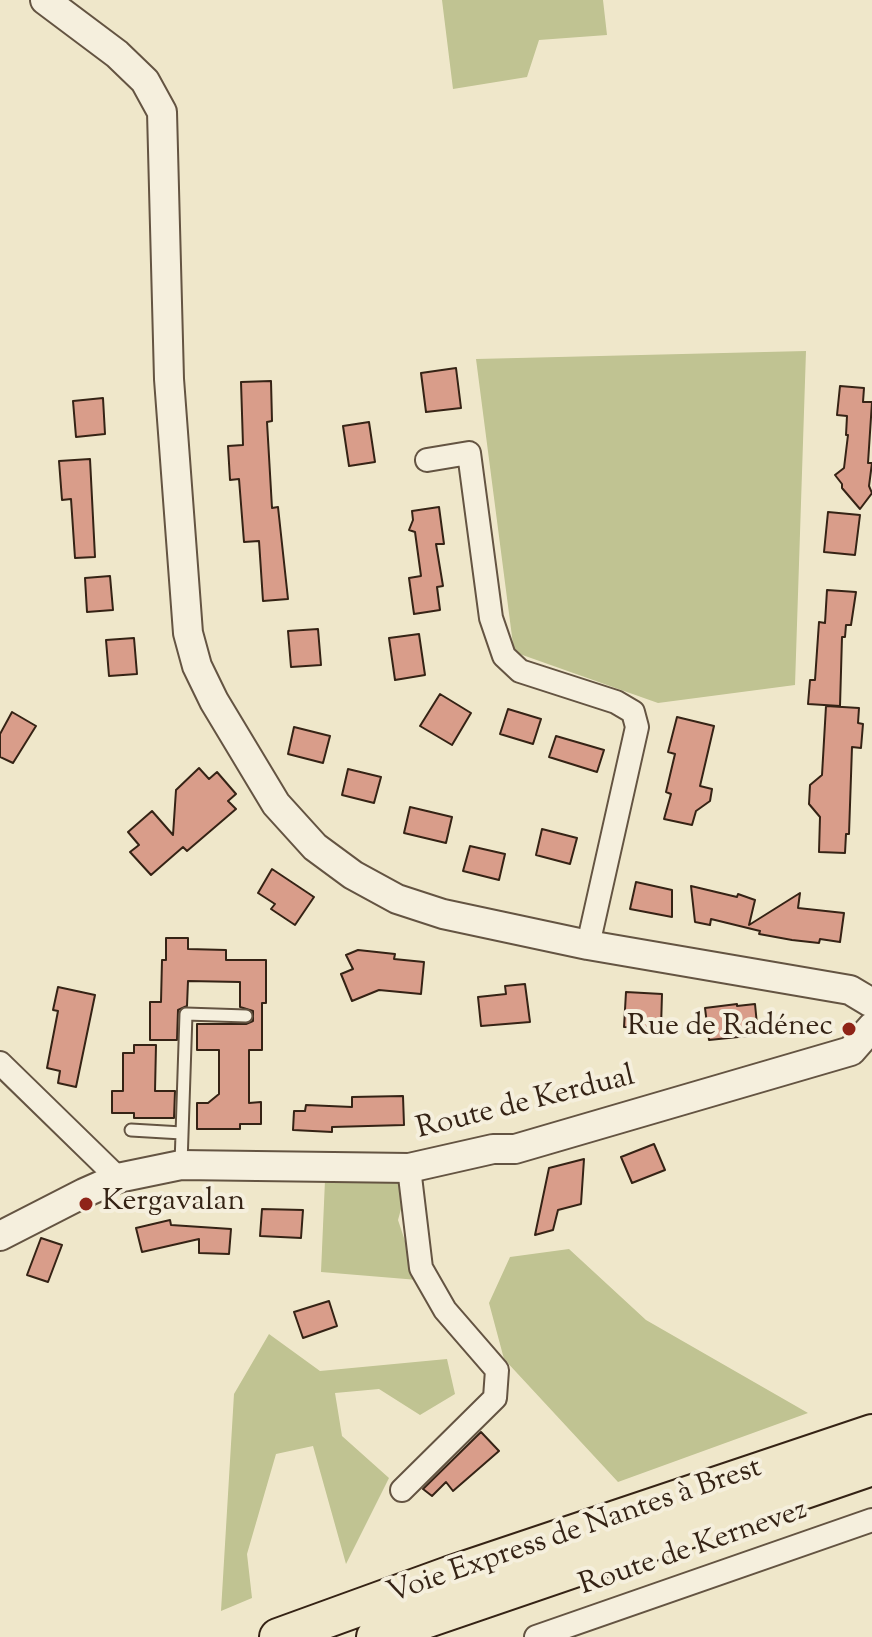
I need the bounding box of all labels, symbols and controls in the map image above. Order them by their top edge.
place label: Rue de Radénec [627,1011,833,1047]
marker: Rue de Radénec [840,1020,858,1038]
street label: Route de Kerdual [413,1060,639,1150]
place label: Kergavalan [102,1186,245,1222]
marker: Kergavalan [77,1195,95,1213]
street label: Voie Express de Nantes à Brest [383,1452,767,1614]
street label: Route de Kernevez [575,1494,813,1606]

